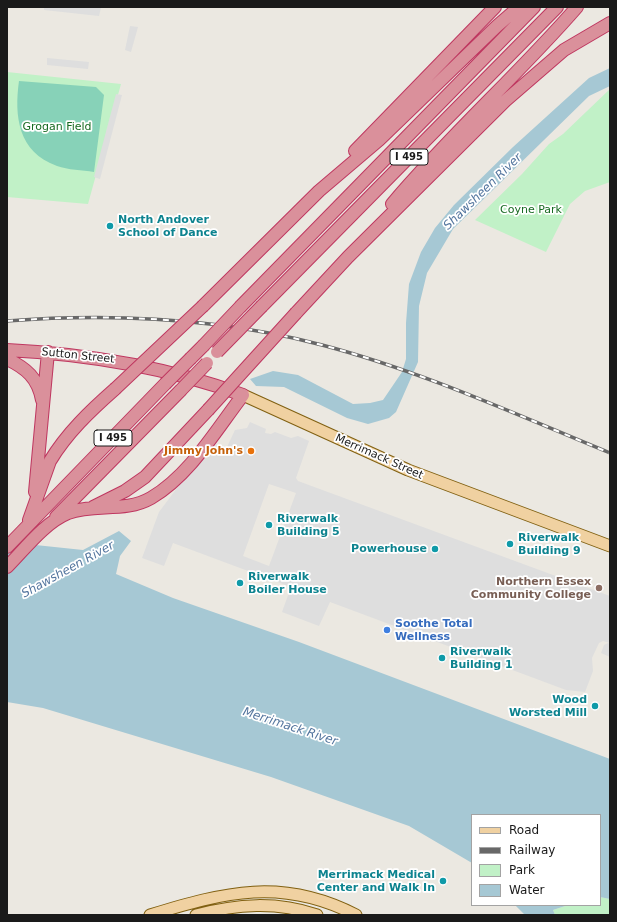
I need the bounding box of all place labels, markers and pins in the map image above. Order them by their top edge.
place label: North Andover School of Dance [118,213,218,239]
marker: North Andover School of Dance [105,221,115,231]
place label: Jimmy John's [164,444,243,458]
marker: Jimmy John's [246,446,256,456]
place label: Riverwalk Building 5 [277,512,340,538]
marker: Riverwalk Building 5 [264,520,274,530]
place label: Riverwalk Building 9 [518,531,581,557]
marker: Riverwalk Building 9 [505,539,515,549]
place label: Powerhouse [351,542,427,556]
marker: Powerhouse [430,544,440,554]
place label: Riverwalk Boiler House [248,570,327,596]
place label: Northern Essex Community College [471,575,591,601]
marker: Riverwalk Boiler House [235,578,245,588]
marker: Northern Essex Community College [594,583,604,593]
place label: Soothe Total Wellness [395,617,472,643]
marker: Soothe Total Wellness [382,625,392,635]
place label: Riverwalk Building 1 [450,645,513,671]
marker: Riverwalk Building 1 [437,653,447,663]
place label: Wood Worsted Mill [509,693,587,719]
marker: Wood Worsted Mill [590,701,600,711]
place label: Merrimack Medical Center and Walk In [317,868,435,894]
marker: Merrimack Medical Center and Walk In [438,876,448,886]

